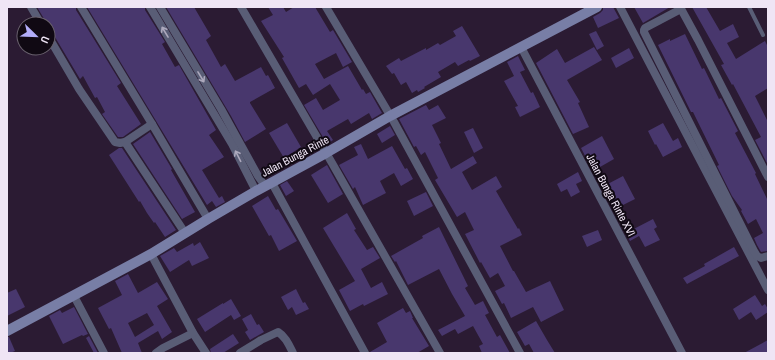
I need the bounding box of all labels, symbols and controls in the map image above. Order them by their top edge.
north arrow [16,16,56,56]
one-way arrow [160,26,168,38]
text: U [37,34,53,46]
one-way arrow [198,71,206,83]
street label: Jalan Bunga Rinte [259,132,331,180]
one-way arrow [234,151,241,163]
street label: Jalan Bunga Rinte XVI [583,151,639,239]

